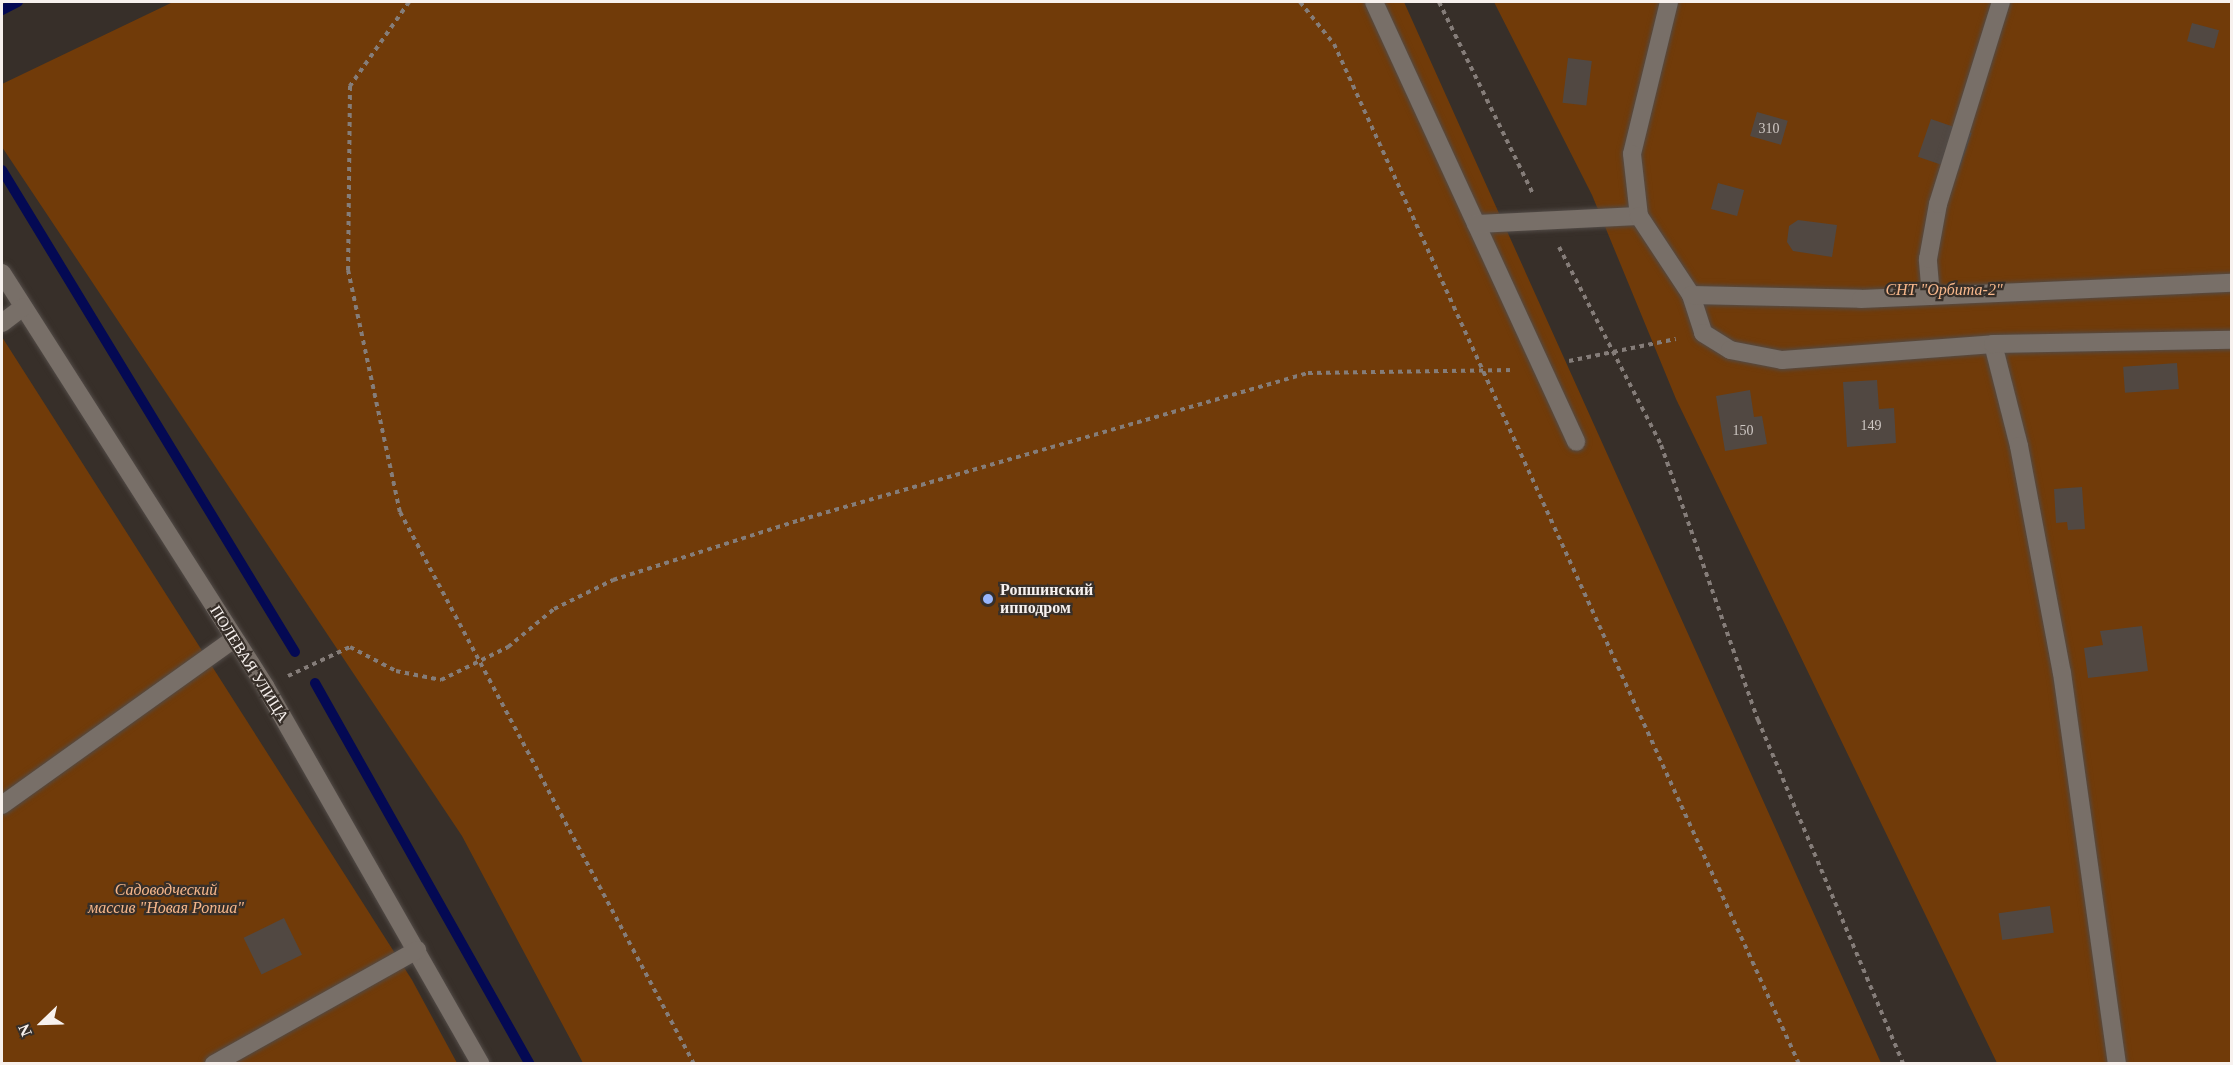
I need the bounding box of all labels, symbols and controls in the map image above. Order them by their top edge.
house number: 310 [1758,121,1780,137]
park label: СНТ "Орбита-2" [1885,280,2003,300]
house number: 149 [1860,418,1882,434]
house number: 150 [1732,423,1754,439]
place label: Ропшинский ипподром [1000,580,1093,618]
marker: Ропшинский ипподром [981,592,995,606]
street label: ПОЛЕВАЯ УЛИЦА [205,602,293,726]
park label: Садоводческий массив "Новая Ропша" [88,880,244,918]
north arrow [12,993,72,1053]
text: N [15,1022,35,1039]

